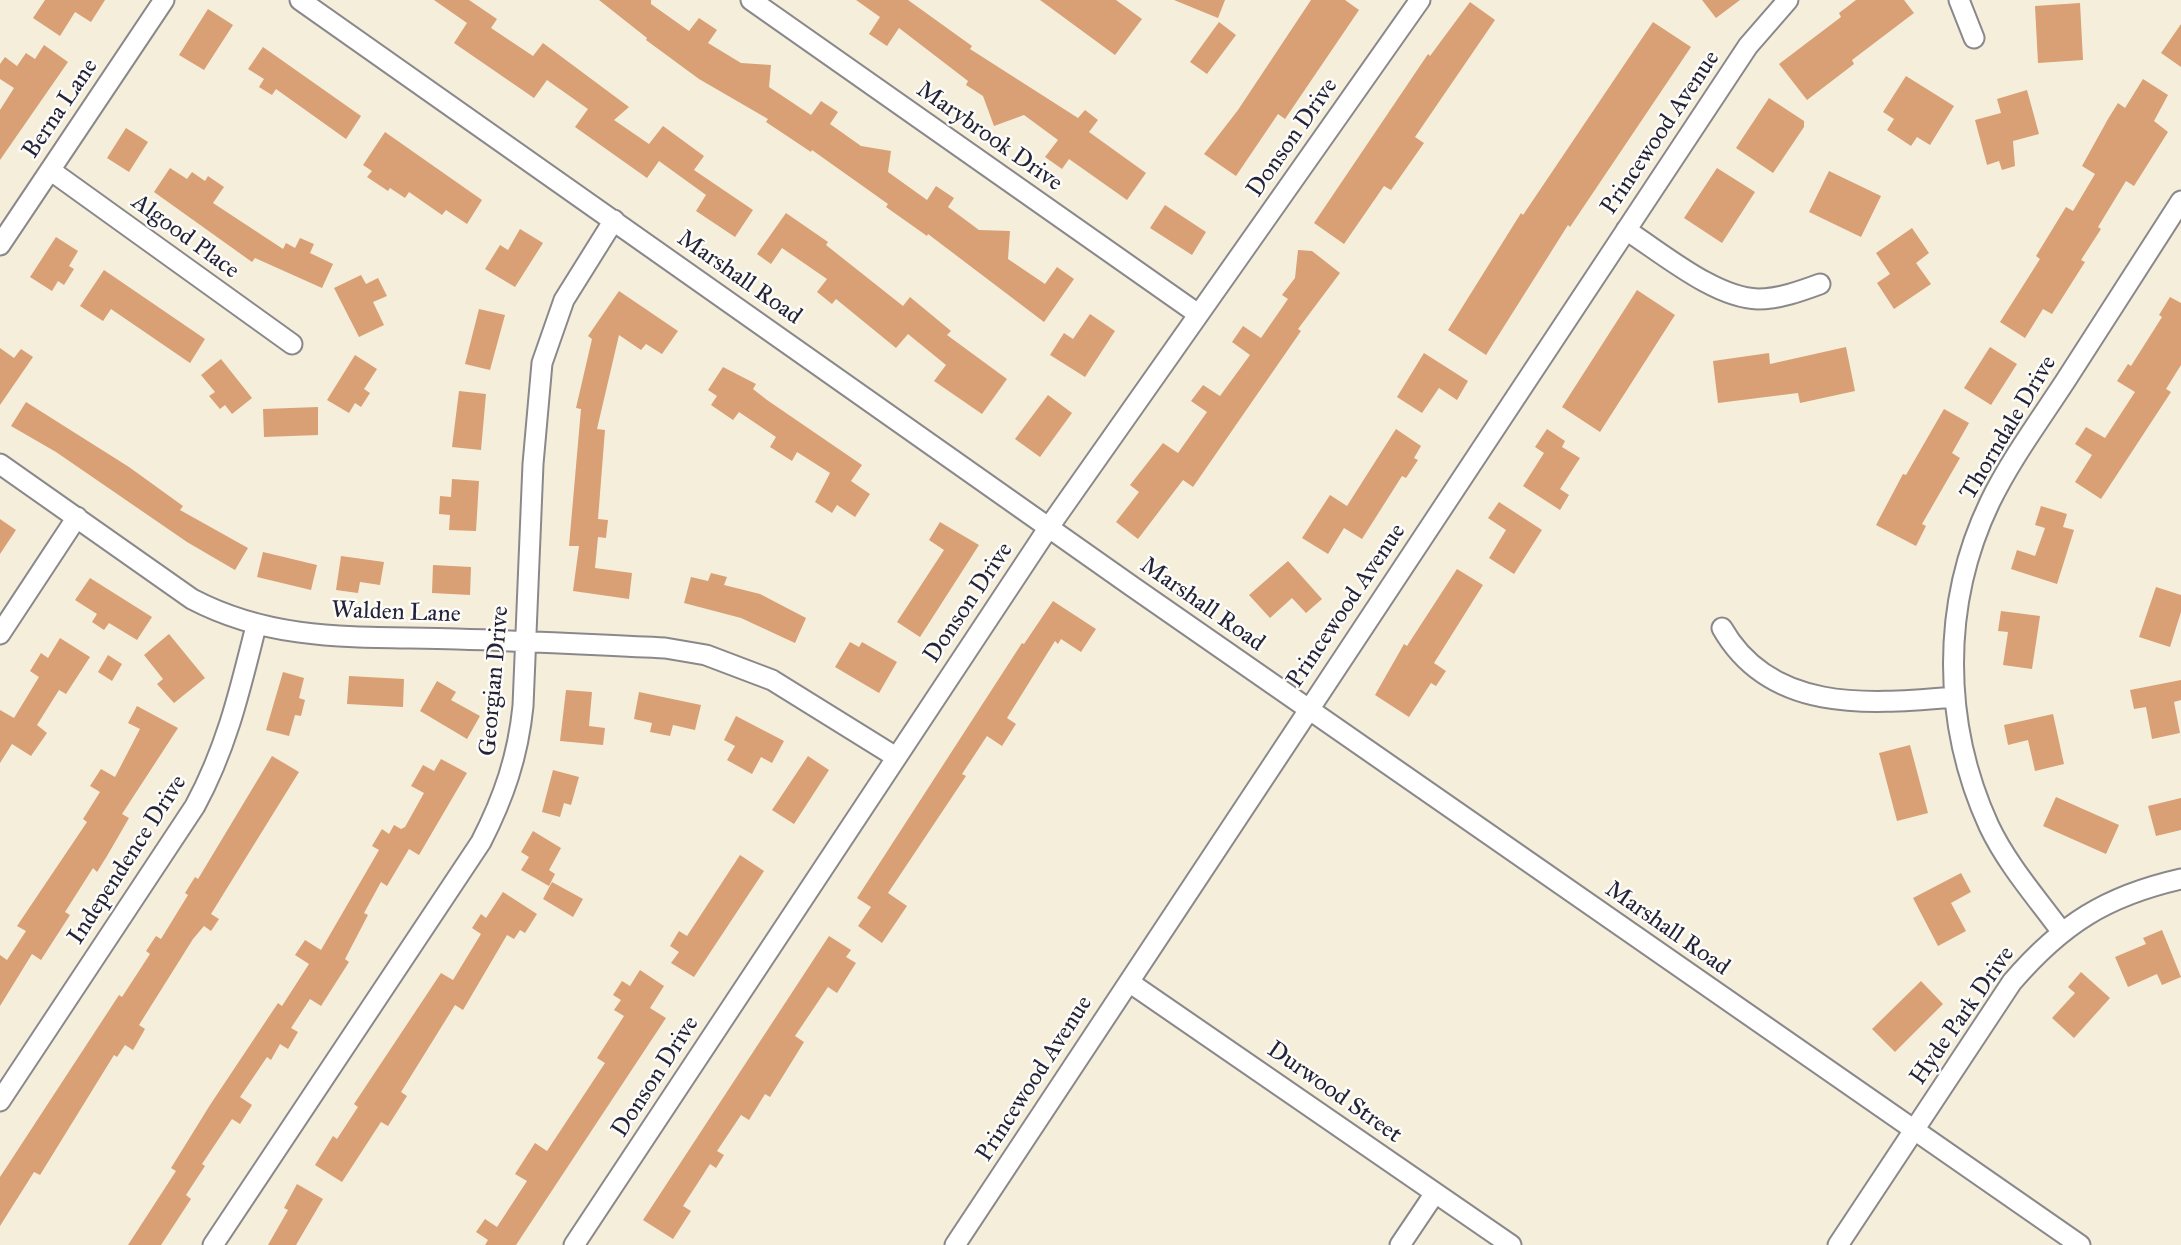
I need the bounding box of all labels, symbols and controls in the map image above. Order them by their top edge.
street label: Princewood Avenue [1595,45,1727,221]
street label: Berna Lane [17,54,105,164]
street label: Donson Drive [1241,73,1345,203]
street label: Marybrook Drive [910,76,1068,198]
street label: Algood Place [126,188,244,286]
street label: Marshall Road [671,225,807,331]
street label: Thorndale Drive [1955,351,2063,505]
street label: Princewood Avenue [1281,518,1413,694]
street label: Donson Drive [918,537,1020,669]
street label: Marshall Road [1134,552,1270,658]
street label: Walden Lane [331,596,461,630]
street label: Georgian Drive [474,605,516,757]
street label: Independence Drive [63,770,193,950]
street label: Marshall Road [1599,876,1735,982]
street label: Hyde Park Drive [1905,941,2021,1091]
street label: Princewood Avenue [971,991,1099,1167]
street label: Donson Drive [606,1011,706,1143]
street label: Durwood Street [1261,1036,1407,1150]

